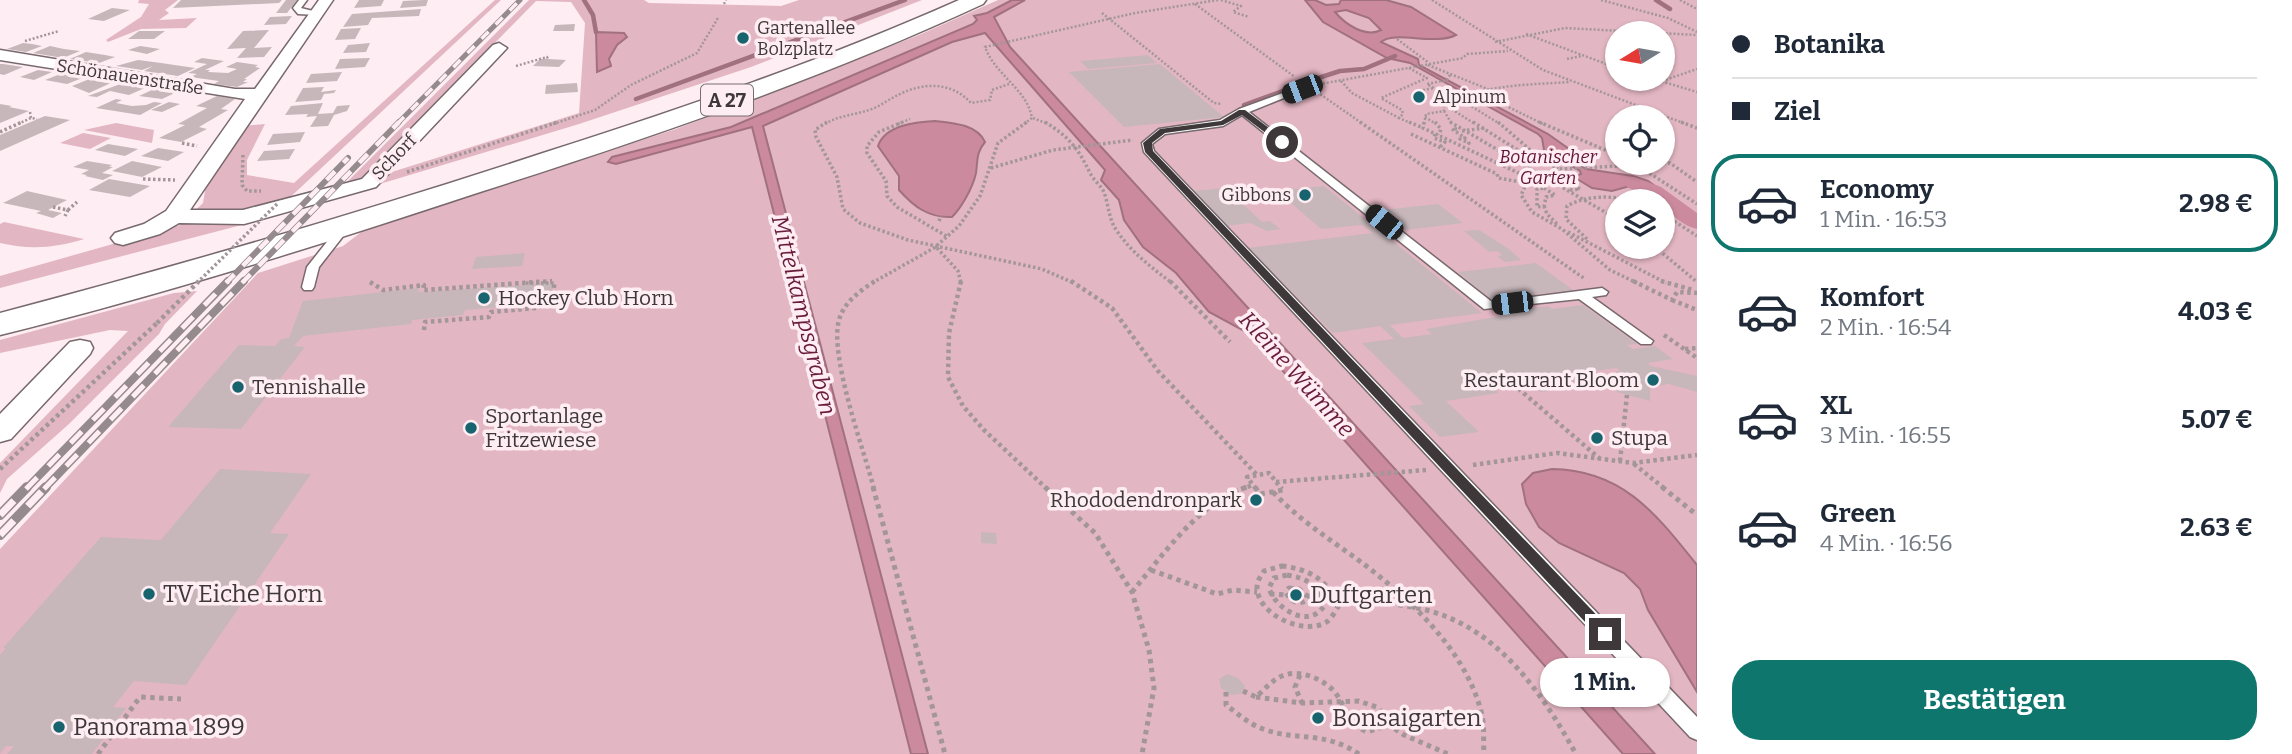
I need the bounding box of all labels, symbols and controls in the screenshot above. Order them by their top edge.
place label: Gartenallee Bolzplatz [757,17,855,60]
north arrow [1605,21,1675,91]
map controls [1605,21,1675,259]
text: Botanika [1774,29,1885,60]
marker: Gartenallee Bolzplatz [735,30,751,46]
street label: Schönauenstraße [55,55,205,99]
car [1279,72,1326,106]
road number: A 27 [701,85,753,116]
place label: Alpinum [1433,86,1507,108]
marker: Alpinum [1411,89,1427,105]
text: Ziel [1774,96,1821,127]
button: locate [1605,105,1675,175]
route start [1266,126,1298,158]
street label: Schorf [367,128,422,184]
park label: Botanischer Garten [1499,146,1597,189]
icon: car [1736,172,1799,235]
text: Economy [1820,174,1934,205]
place label: Gibbons [1221,184,1291,206]
marker: Gibbons [1297,187,1313,203]
text: 2.98 € [2179,188,2253,219]
button: layers [1605,189,1675,259]
car [1362,201,1407,243]
text: 1 Min. · 16:53 [1820,205,1947,233]
water label: Mittelkampsgraben [766,212,842,418]
icon: car [1736,280,1799,343]
text: Komfort [1820,282,1925,313]
place label: Hockey Club Horn [498,285,673,311]
marker: Hockey Club Horn [476,290,492,306]
car [1490,290,1535,316]
text: 4.03 € [2178,296,2253,327]
water label: Kleine Wümme [1233,306,1361,443]
text: 2 Min. · 16:54 [1820,313,1951,341]
place label: Restaurant Bloom [1464,367,1639,393]
marker: Restaurant Bloom [1645,372,1661,388]
place label: Tennishalle [252,374,366,400]
marker: Tennishalle [230,379,246,395]
icon: car [1736,388,1799,451]
text: XL [1820,390,1852,421]
place label: Sportanlage Fritzewiese [485,403,603,453]
text: 5.07 € [2181,404,2253,435]
marker: Sportanlage Fritzewiese [463,420,479,436]
text: 3 Min. · 16:55 [1820,421,1951,449]
place label: Stupa [1611,425,1668,451]
marker: Stupa [1589,430,1605,446]
place label: Rhododendronpark [1050,487,1242,513]
marker: Rhododendronpark [1248,492,1264,508]
icon: car [1736,496,1799,559]
text: Green [1820,498,1896,529]
text: 2.63 € [2180,512,2253,543]
text: 4 Min. · 16:56 [1820,529,1952,557]
place label: TV Eiche Horn [163,580,323,608]
place label: Duftgarten [1310,581,1432,609]
marker: TV Eiche Horn [141,586,157,602]
marker: Duftgarten [1288,587,1304,603]
route end [1589,618,1621,650]
callout: 1 Min. [1540,658,1670,708]
button: Bestätigen [1732,660,2257,740]
text: 1 Min. [1574,668,1636,696]
place label: Bonsaigarten [1332,704,1482,732]
marker: Bonsaigarten [1310,710,1326,726]
place label: Panorama 1899 [73,713,245,741]
marker: Panorama 1899 [51,719,67,735]

